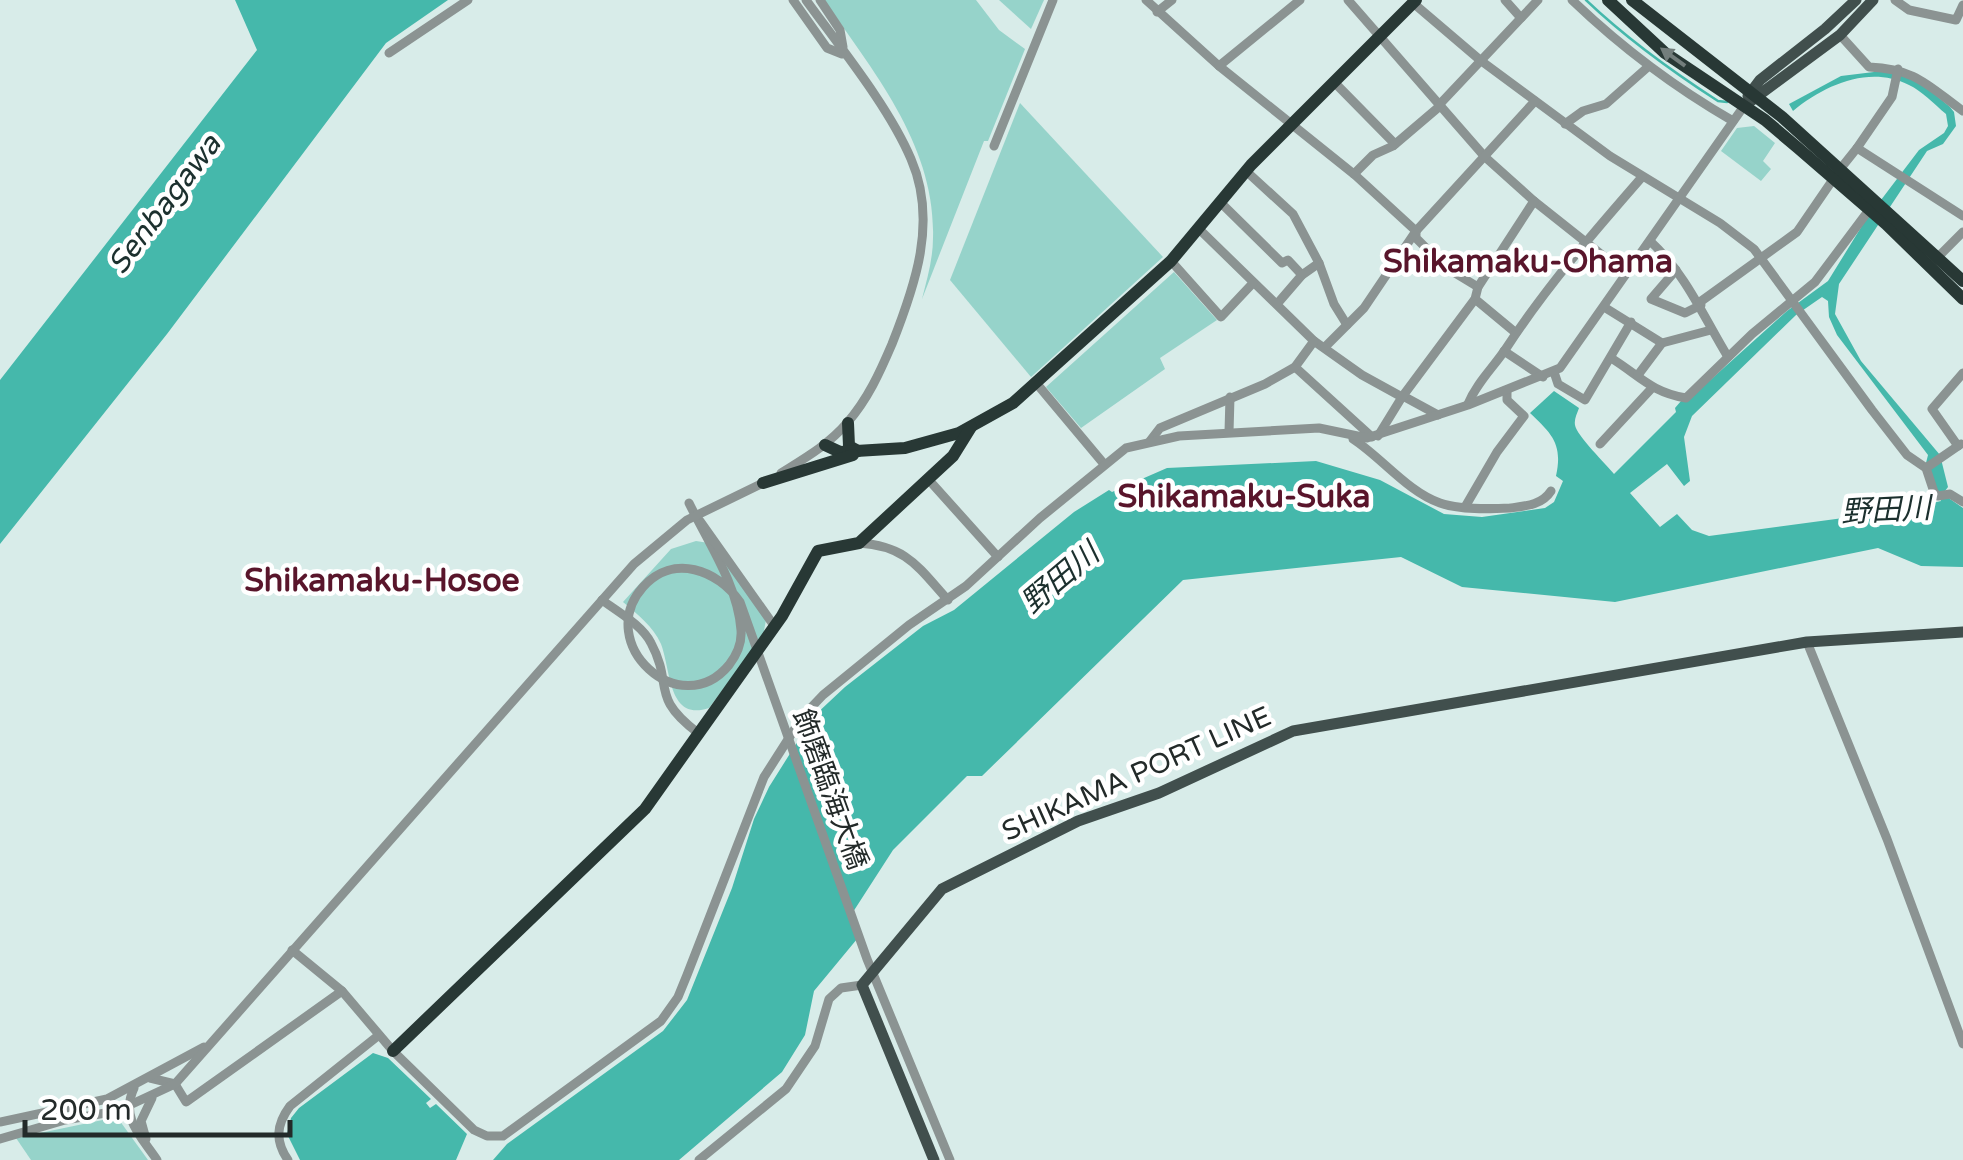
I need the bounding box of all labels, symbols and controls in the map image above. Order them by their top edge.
one-way arrow [1660,48,1686,68]
water label: Senbagawa [100,126,230,282]
district label: Shikamaku-Ohama [1383,243,1673,281]
district label: Shikamaku-Suka [1118,478,1370,516]
water label: 野田川 [1840,490,1935,531]
water label: 野田川 [1014,533,1109,621]
district label: Shikamaku-Hosoe [244,562,520,600]
street label: SHIKAMA PORT LINE [997,699,1276,849]
street label: 飾磨臨海大橋 [785,705,875,874]
scale bar [25,1075,290,1137]
text: 200 m [40,1092,132,1129]

